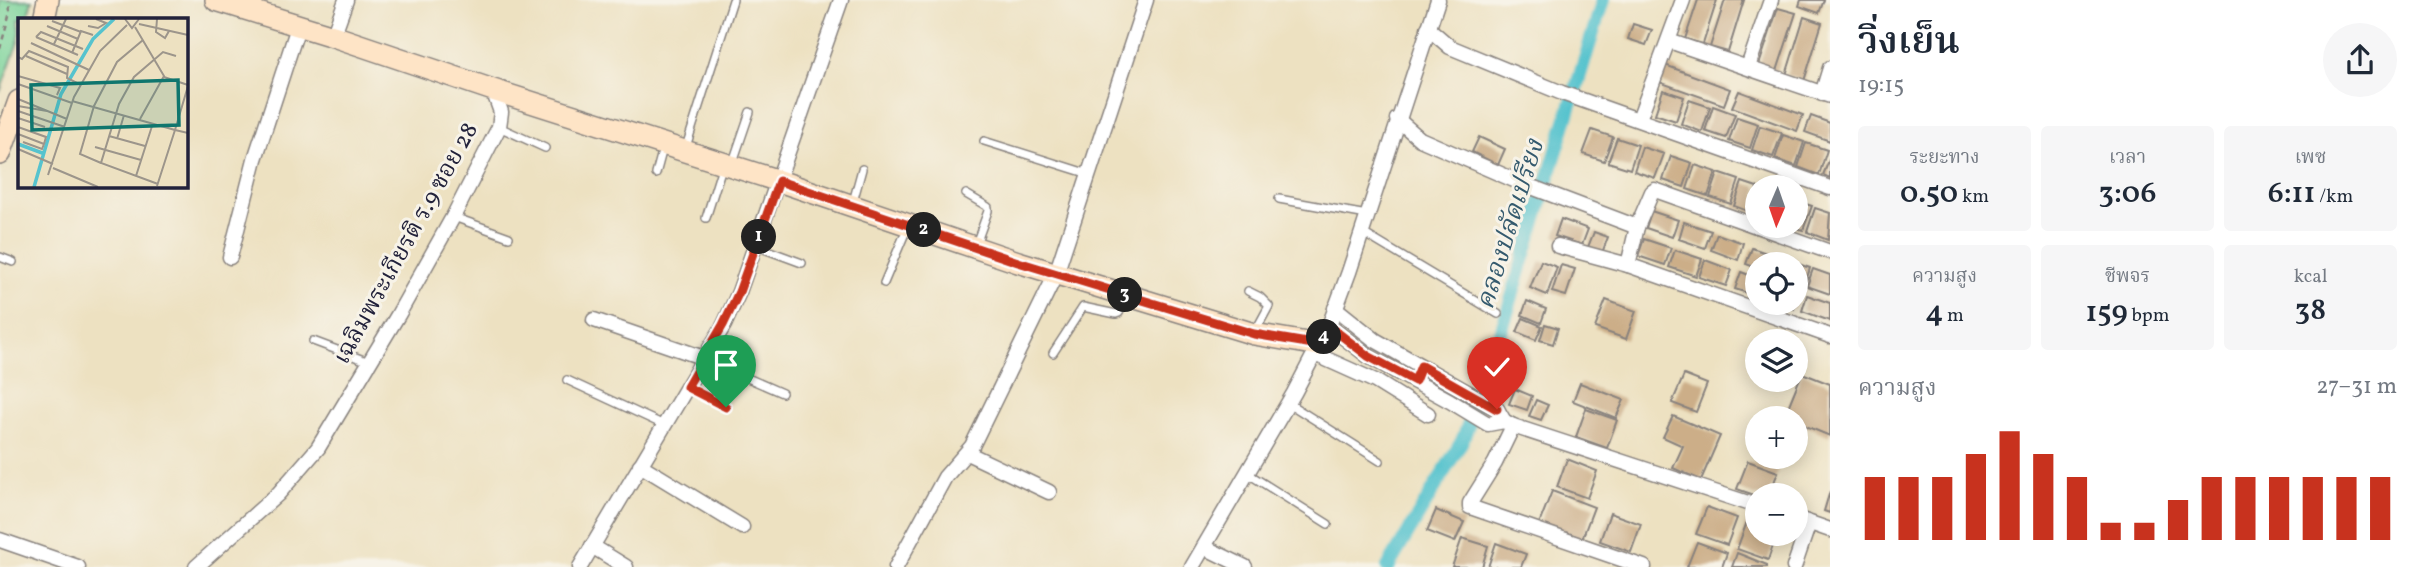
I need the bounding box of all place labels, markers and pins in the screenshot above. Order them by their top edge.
pin: 2 [906,212,942,247]
pin: 1 [742,219,776,254]
pin: 3 [1108,278,1142,312]
pin: 4 [1306,320,1342,354]
pin [696,335,756,407]
pin [1467,337,1527,409]

